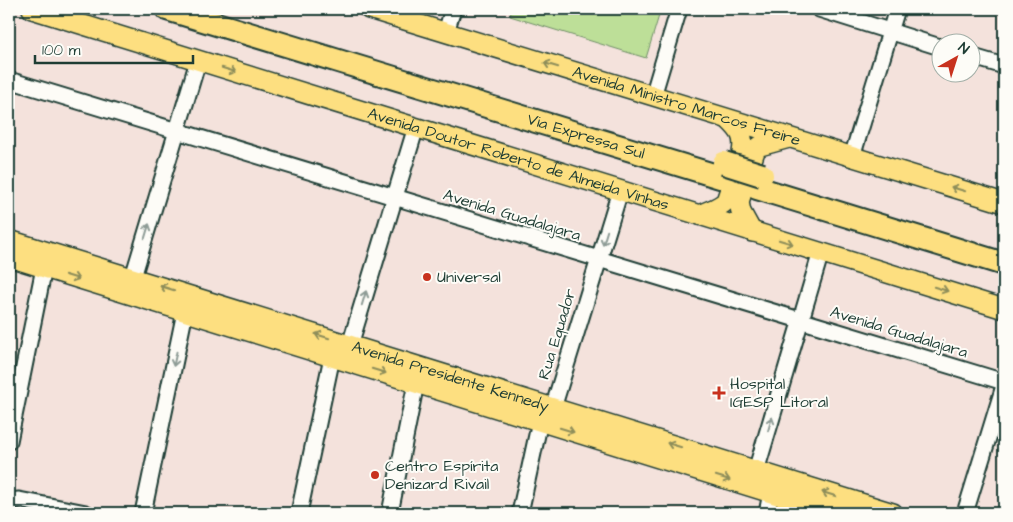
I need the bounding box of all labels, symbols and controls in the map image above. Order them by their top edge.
scale bar [35,32,192,64]
north arrow [930,32,980,82]
text: N [954,38,973,59]
text: 100 m [42,40,81,61]
one-way arrow [544,60,559,69]
street label: Avenida Ministro Marcos Freire [570,61,804,151]
one-way arrow [221,66,237,76]
street label: Avenida Doutor Roberto de Almeida Vinhas [365,102,672,216]
street label: Via Expressa Sul [525,108,648,165]
one-way arrow [950,183,966,193]
street label: Avenida Guadalajara [441,184,583,246]
one-way arrow [143,223,153,239]
one-way arrow [600,229,610,245]
one-way arrow [777,237,793,247]
place label: Universal [437,266,501,288]
marker: Universal [421,271,433,283]
one-way arrow [64,272,80,282]
one-way arrow [160,283,175,292]
one-way arrow [933,285,949,295]
street label: Rua Equador [533,286,581,382]
one-way arrow [360,291,369,306]
street label: Avenida Guadalajara [828,301,970,363]
one-way arrow [315,331,331,341]
street label: Avenida Presidente Kennedy [349,336,552,418]
one-way arrow [170,351,179,367]
one-way arrow [370,367,386,377]
place label: Hospital IGESP Litoral [730,373,828,413]
marker: Hospital IGESP Litoral [712,386,726,400]
one-way arrow [765,416,775,432]
one-way arrow [559,425,575,435]
one-way arrow [667,440,683,450]
place label: Centro Espírita Denizard Rivail [385,455,498,495]
marker: Centro Espírita Denizard Rivail [369,469,381,481]
one-way arrow [714,474,730,483]
one-way arrow [822,488,838,498]

